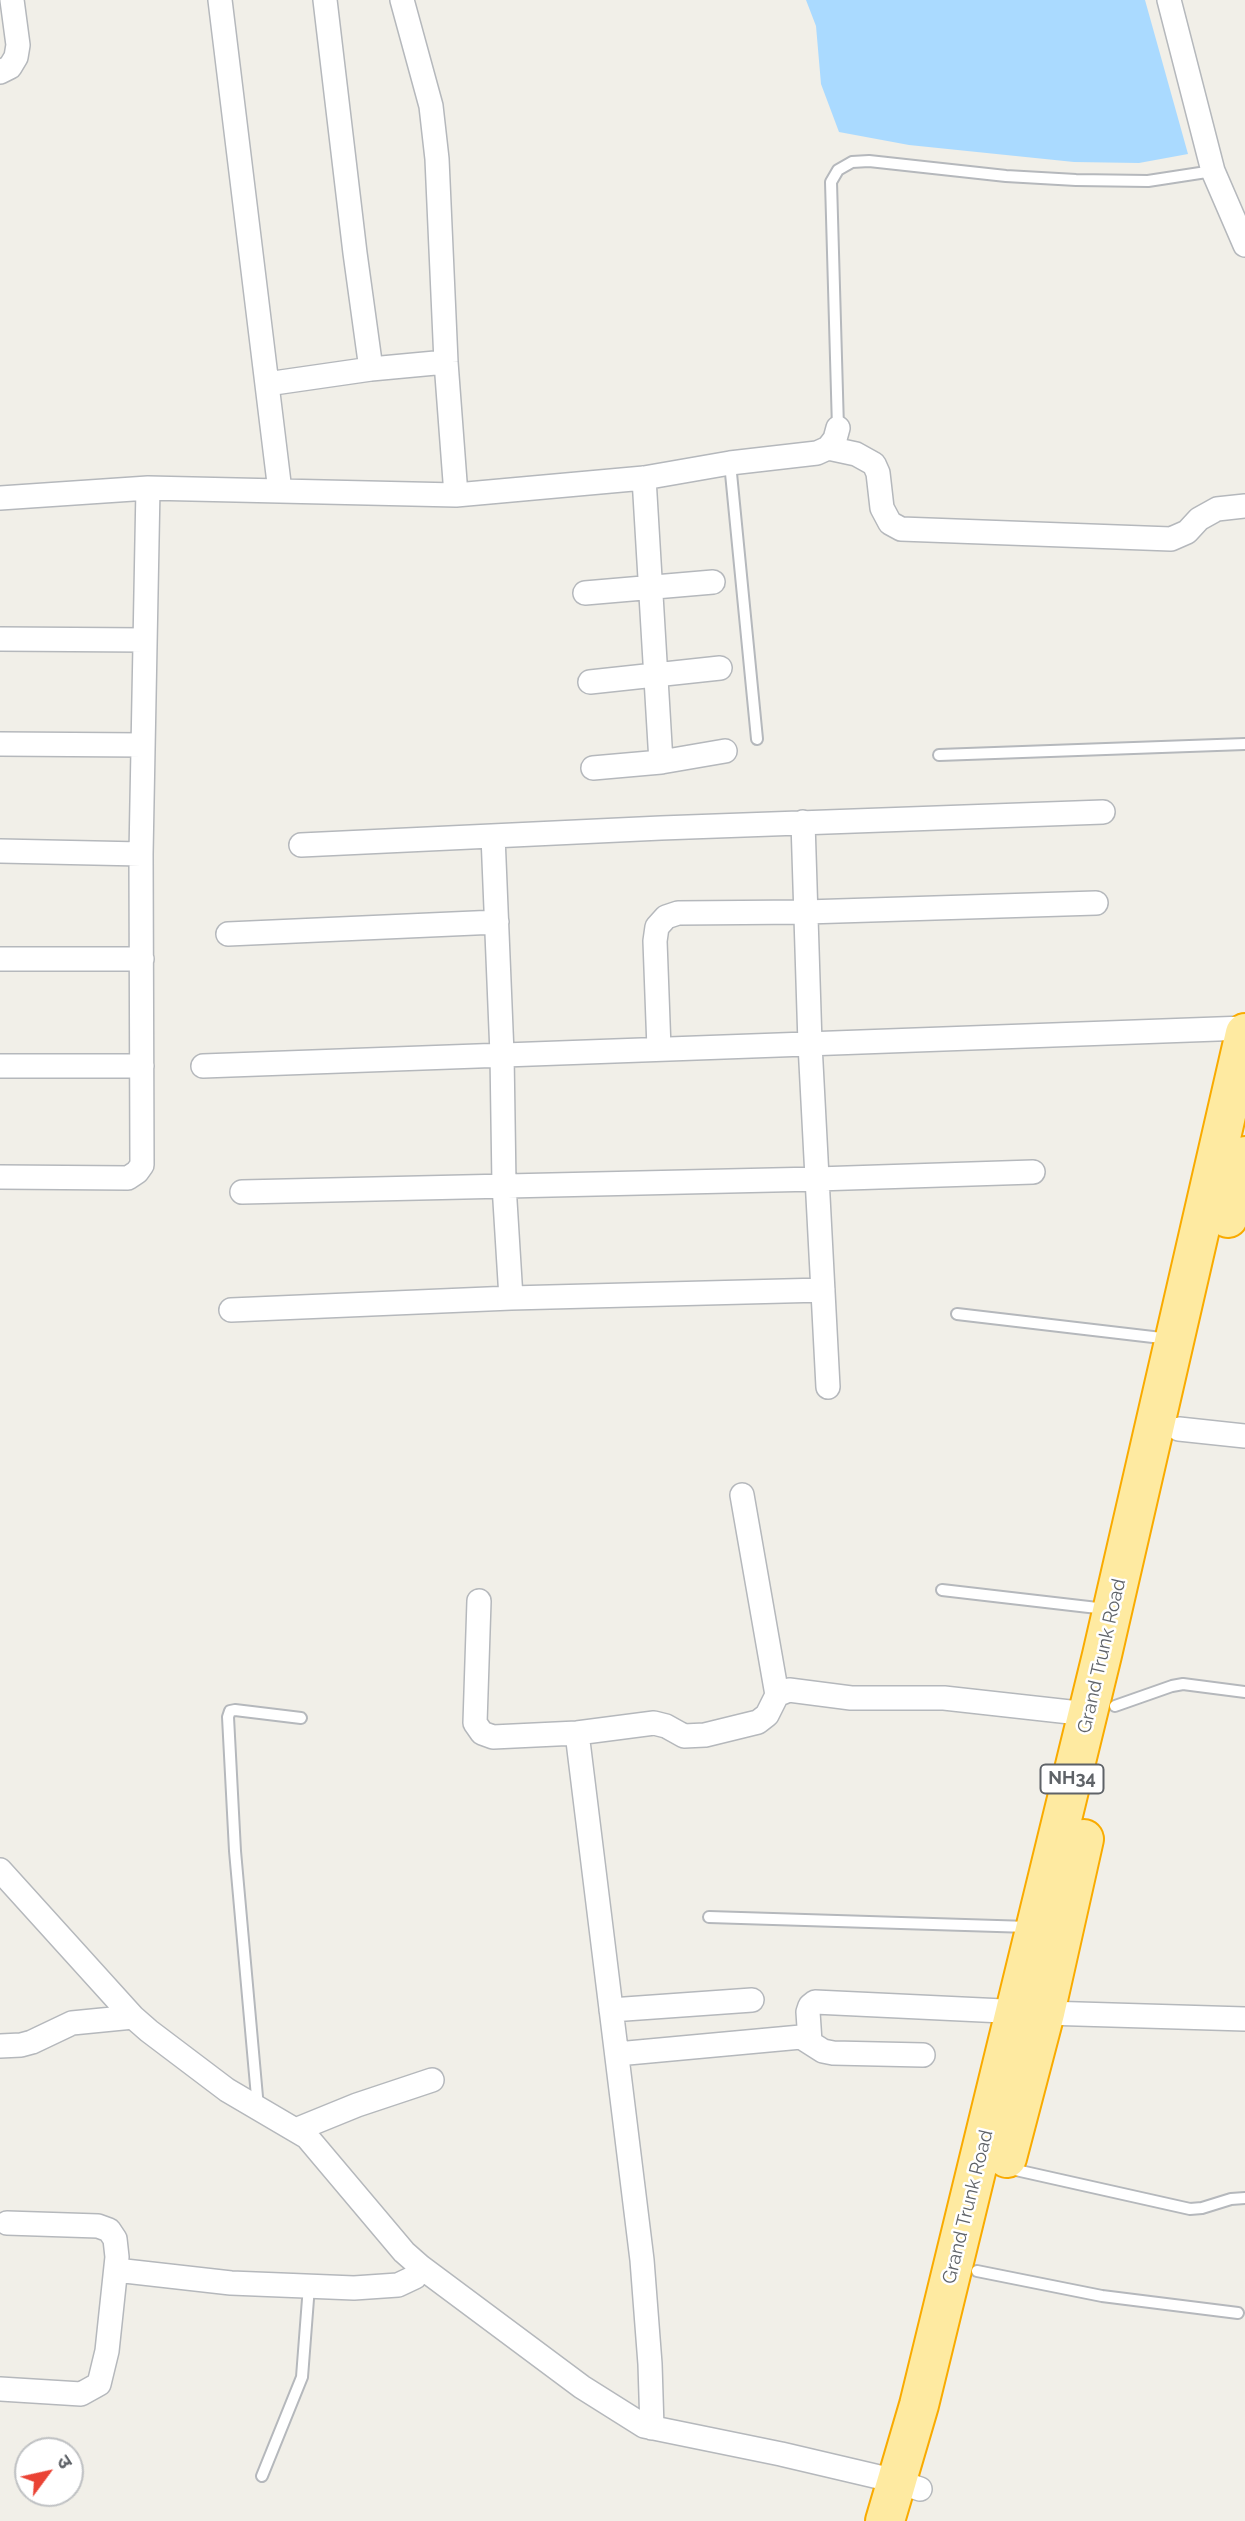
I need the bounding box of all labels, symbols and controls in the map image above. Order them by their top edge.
street label: Grand Trunk Road [1073,1577,1131,1735]
road number: NH34 [1040,1764,1104,1794]
street label: Grand Trunk Road [938,2128,998,2286]
north arrow [14,2437,84,2507]
text: उ [53,2451,77,2472]

